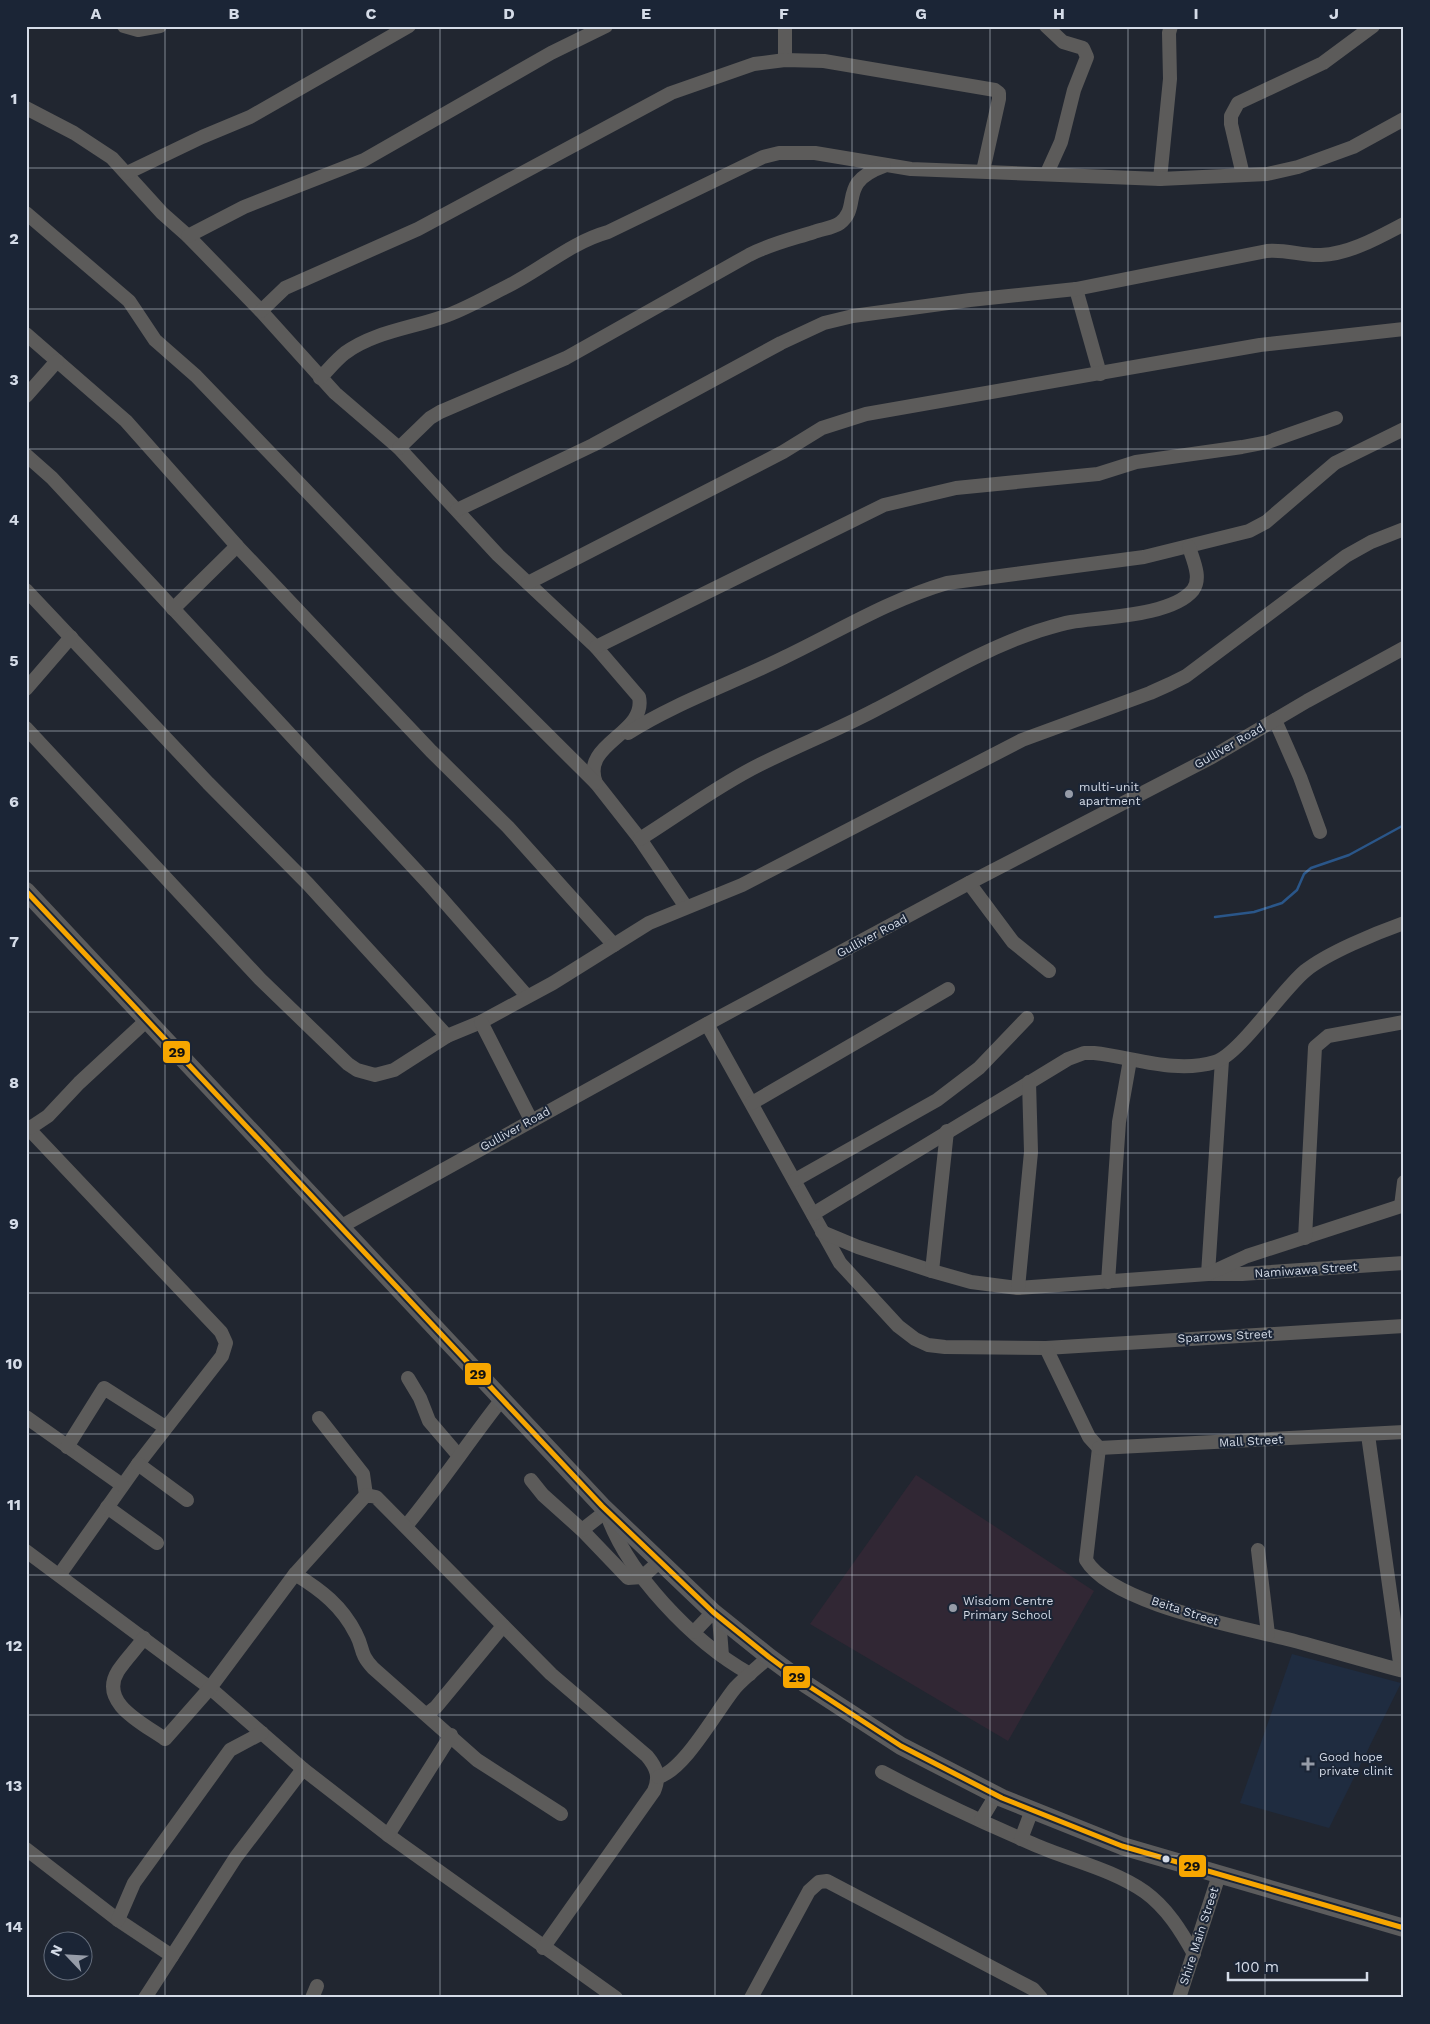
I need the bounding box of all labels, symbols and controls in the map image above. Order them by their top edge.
text: A [91,4,102,23]
text: B [229,4,240,23]
text: C [366,4,377,23]
text: D [503,4,515,23]
text: E [641,4,651,23]
text: F [779,4,789,23]
text: G [915,4,927,23]
text: H [1053,4,1065,23]
text: I [1193,4,1199,23]
text: J [1329,4,1339,23]
text: 1 [11,89,17,108]
text: 2 [9,229,19,248]
text: 3 [9,370,19,389]
text: 4 [9,510,19,529]
text: 5 [9,651,19,670]
street label: Gulliver Road [1192,720,1266,772]
place label: multi-unit apartment [1079,780,1140,808]
marker: multi-unit apartment [1063,788,1075,800]
text: 6 [9,792,19,811]
street label: Gulliver Road [834,912,910,960]
text: 7 [9,932,19,951]
line badge: 29 [162,1040,191,1064]
text: 29 [169,1044,185,1060]
text: 8 [9,1073,19,1092]
street label: Gulliver Road [478,1104,552,1154]
text: 9 [9,1214,19,1233]
street label: Namiwawa Street [1254,1259,1358,1281]
street label: Sparrows Street [1177,1327,1273,1345]
text: 10 [5,1354,23,1373]
line badge: 29 [464,1362,492,1386]
text: 29 [470,1366,486,1382]
street label: Mall Street [1219,1432,1283,1450]
text: 11 [7,1495,21,1514]
place label: Wisdom Centre Primary School [963,1594,1054,1622]
street label: Beita Street [1150,1594,1220,1628]
marker: Wisdom Centre Primary School [947,1602,959,1614]
text: 12 [6,1636,22,1655]
line badge: 29 [782,1665,811,1689]
text: 29 [789,1669,805,1685]
place label: Good hope private clinit [1319,1750,1393,1778]
marker: Good hope private clinit [1301,1757,1315,1771]
text: 13 [6,1776,22,1795]
unlabelled marker [1161,1854,1171,1864]
line badge: 29 [1178,1854,1207,1878]
text: 29 [1184,1858,1200,1874]
street label: Shire Main Street [1177,1885,1221,1987]
text: 14 [5,1917,23,1936]
north arrow [42,1932,92,1982]
text: N [47,1942,66,1959]
scale bar [1228,1949,1366,1981]
text: 100 m [1235,1958,1279,1976]

